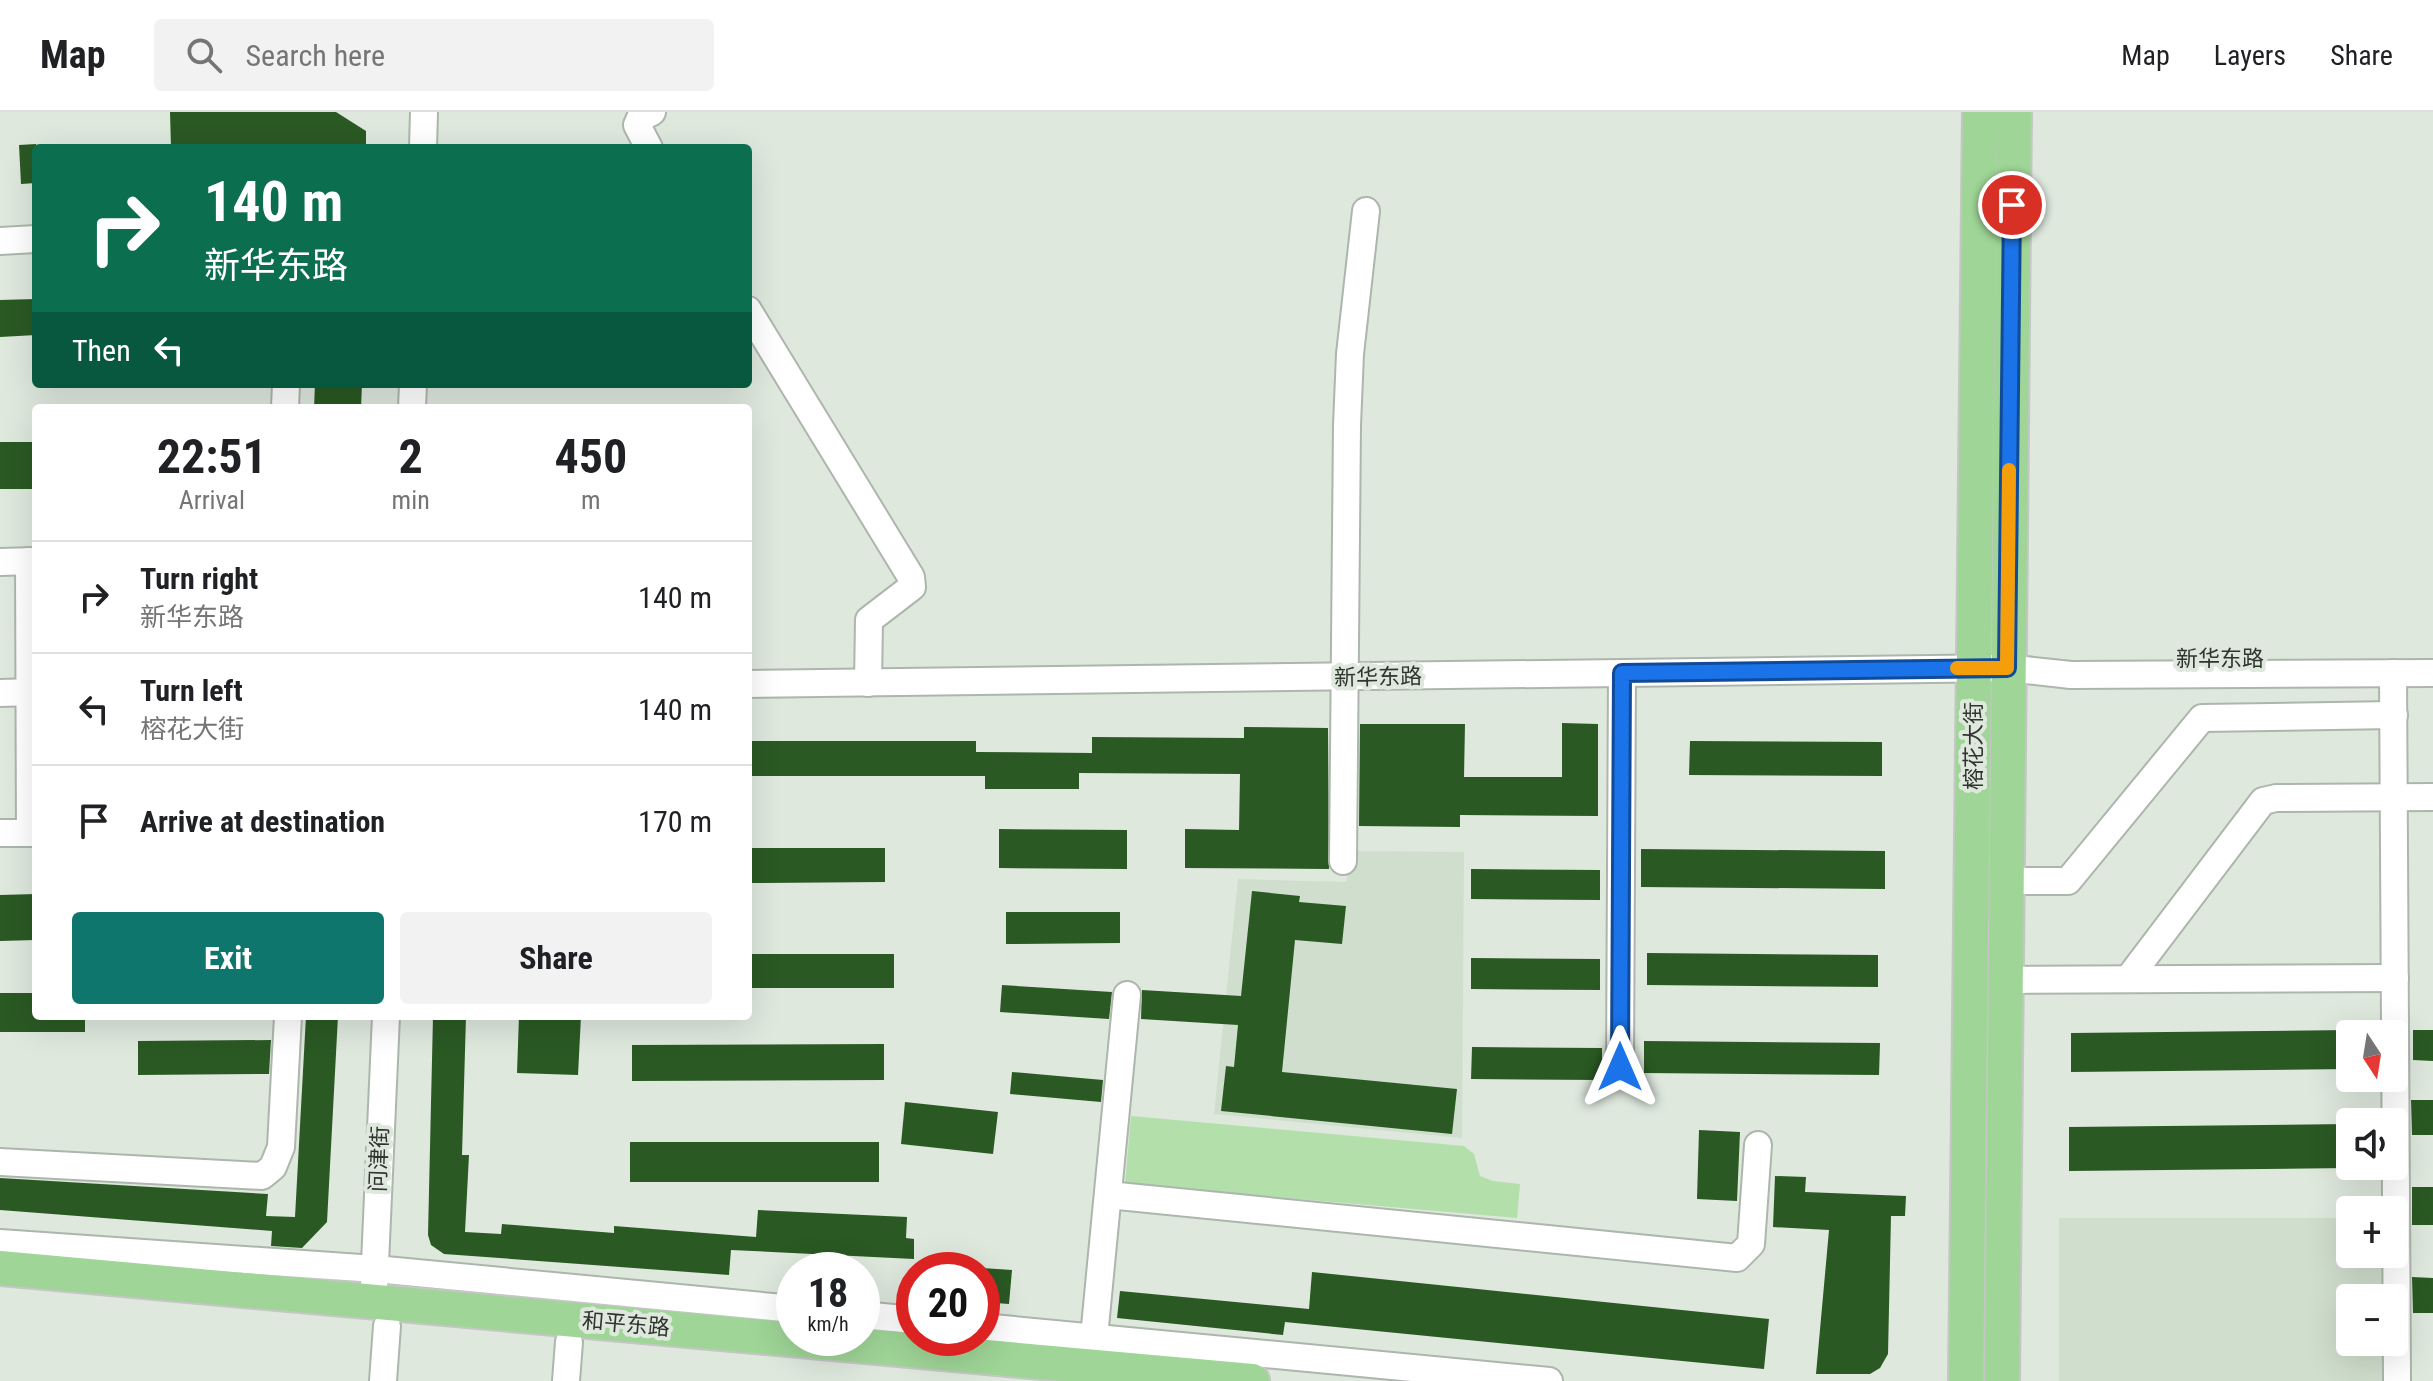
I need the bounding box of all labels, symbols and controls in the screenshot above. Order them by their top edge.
search box [154,19,714,91]
text: Map [40,33,106,77]
icon: search [182,33,226,77]
text: Search here [246,38,385,73]
text: Map [2121,39,2170,72]
text: Layers [2214,39,2286,72]
text: Share [2330,39,2393,72]
text: 140 m [204,169,343,235]
pin [1978,171,2046,239]
icon: right [72,176,176,280]
icon: arrive [1990,183,2034,227]
text: 新华东路 [204,245,348,287]
icon: left [147,328,191,372]
text: Then [72,333,131,368]
text: 22:51 [157,428,267,485]
text: 2 [399,428,423,485]
text: 450 [554,428,627,485]
text: Arrival [179,485,245,515]
text: min [392,485,430,515]
text: m [581,485,601,515]
text: Turn right [140,561,258,596]
icon: right [72,575,116,619]
text: 140 m [638,580,712,615]
text: 新华东路 [140,602,244,632]
street label: 新华东路 [2176,646,2264,671]
street label: 新华东路 [1334,664,1422,690]
text: Turn left [140,673,243,708]
icon: left [72,687,116,731]
text: 140 m [638,692,712,727]
street label: 榕花大街 [1961,702,1986,790]
text: 榕花大街 [140,714,244,744]
icon: arrive [72,799,116,843]
text: Arrive at destination [140,804,385,839]
text: 170 m [638,804,712,839]
button: Exit [72,912,384,1004]
button: Share [400,912,712,1004]
north arrow [2336,1020,2408,1092]
map controls [2336,1020,2408,1356]
position arrow [1578,1025,1662,1109]
button: sound [2336,1108,2408,1180]
street label: 问津街 [365,1126,393,1192]
button: + [2336,1196,2408,1268]
speed limit sign: 20 [896,1252,1000,1356]
text: 18 [808,1270,848,1317]
button: − [2336,1284,2408,1356]
street label: 和平东路 [581,1308,671,1340]
text: km/h [807,1312,849,1336]

